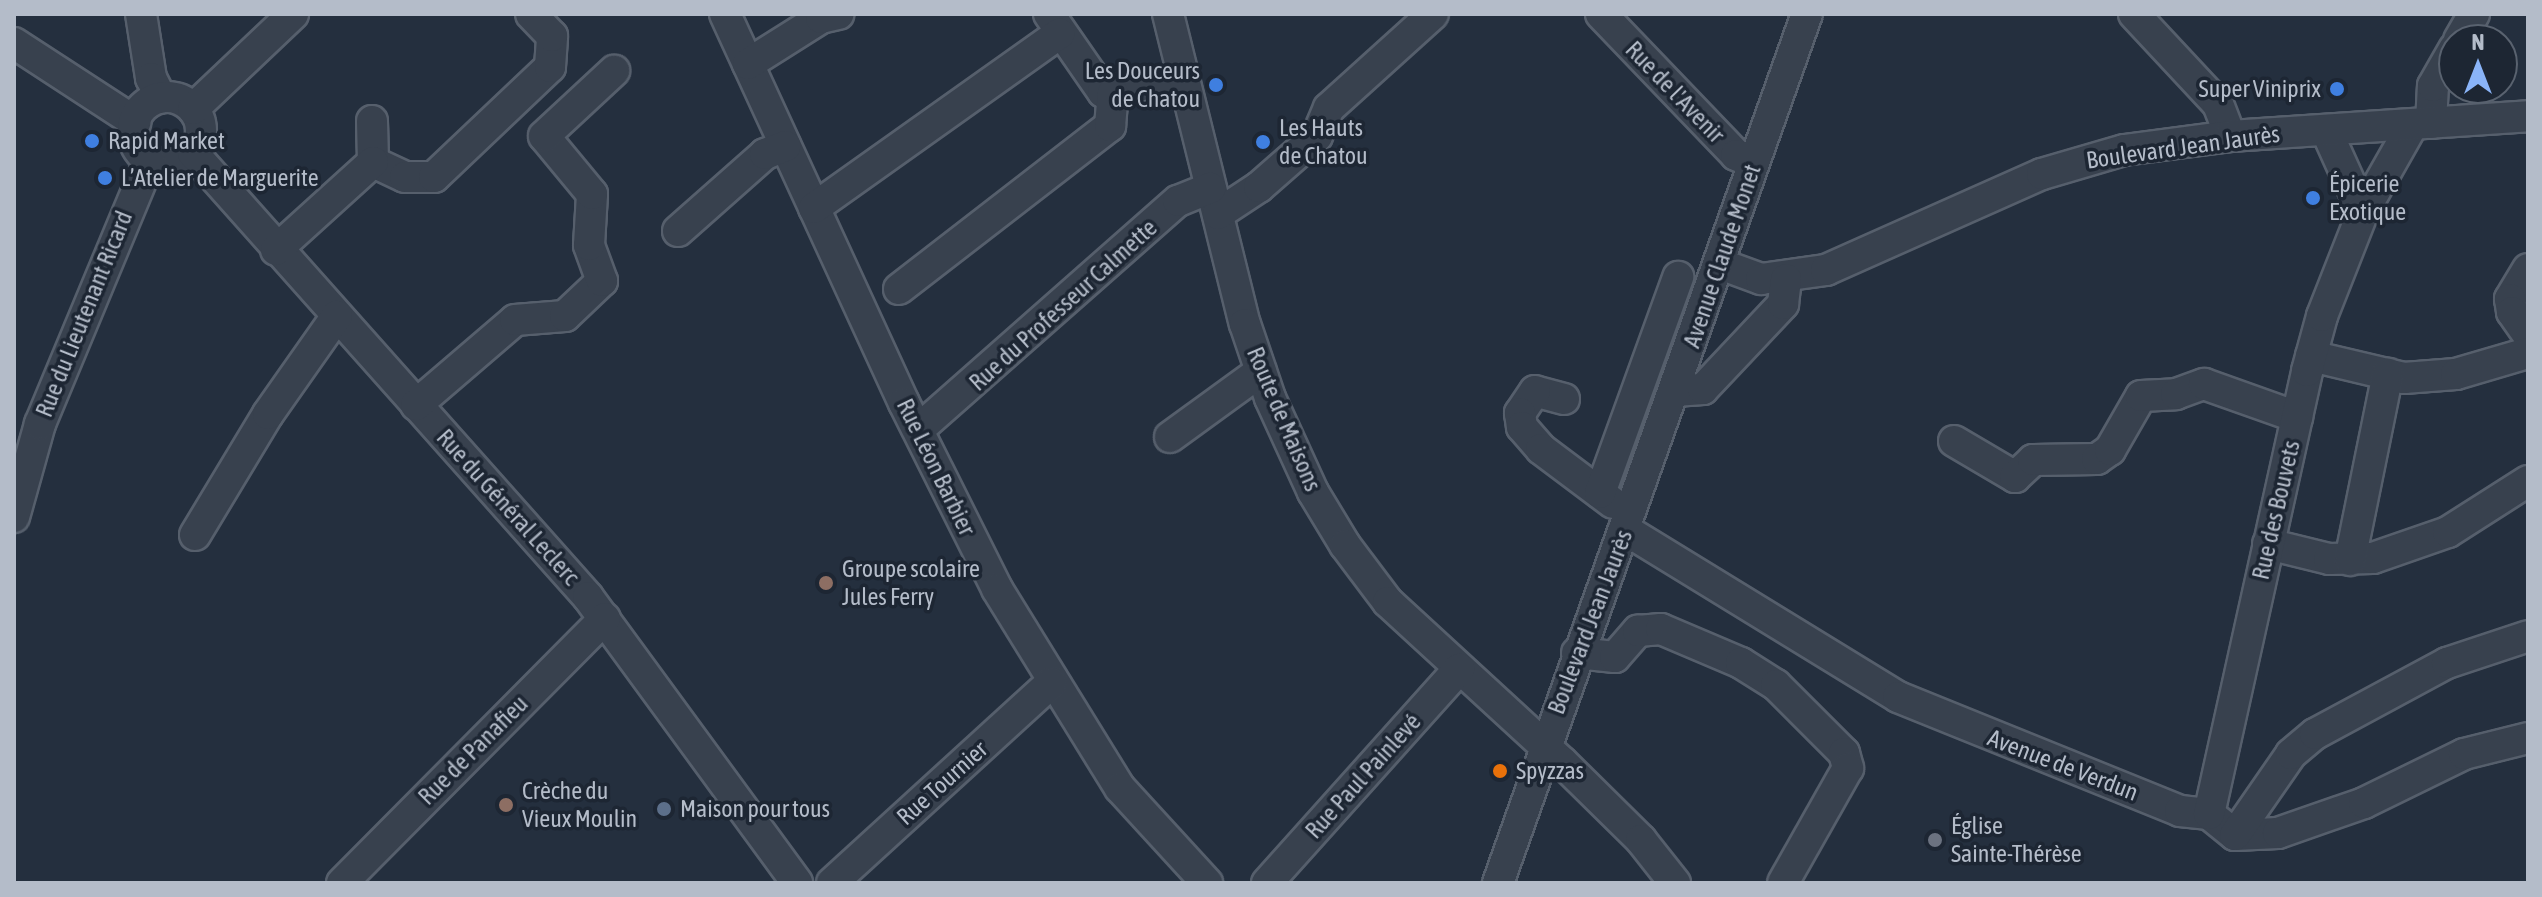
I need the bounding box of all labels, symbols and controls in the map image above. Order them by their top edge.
north arrow [2438,24,2518,104]
text: N [2472,29,2484,55]
street label: Rue de l'Avenir [1619,35,1731,149]
place label: Les Douceurs de Chatou [1085,57,1200,113]
place label: Super Viniprix [2199,75,2321,103]
marker: Les Douceurs de Chatou [1207,76,1225,94]
marker: Super Viniprix [2328,80,2346,98]
place label: Les Hauts de Chatou [1279,114,1368,170]
street label: Boulevard Jean Jaurès [2084,119,2282,175]
place label: Rapid Market [108,127,225,155]
marker: Rapid Market [83,132,101,150]
marker: Les Hauts de Chatou [1254,133,1272,151]
street label: Avenue Claude Monet [1677,161,1767,351]
place label: L’Atelier de Marguerite [121,164,319,192]
marker: L’Atelier de Marguerite [96,169,114,187]
place label: Épicerie Exotique [2329,170,2406,226]
marker: Épicerie Exotique [2304,189,2322,207]
street label: Rue du Lieutenant Ricard [30,207,138,421]
street label: Rue du Professeur Calmette [963,213,1163,397]
street label: Route de Maisons [1241,343,1327,495]
street label: Rue Léon Barbier [891,394,981,540]
street label: Rue du Général Leclerc [431,423,585,591]
street label: Rue des Bouvets [2246,438,2306,582]
street label: Boulevard Jean Jaurès [1542,526,1638,718]
place label: Groupe scolaire Jules Ferry [842,555,980,611]
marker: Groupe scolaire Jules Ferry [817,574,835,592]
street label: Rue de Panafieu [412,689,534,811]
street label: Rue Paul Painlevé [1299,708,1427,844]
street label: Avenue de Verdun [1984,723,2142,807]
street label: Rue Tournier [891,735,993,831]
place label: Spyzzas [1516,757,1584,785]
marker: Spyzzas [1491,762,1509,780]
place label: Crèche du Vieux Moulin [522,777,637,833]
place label: Maison pour tous [680,795,830,823]
marker: Crèche du Vieux Moulin [497,796,515,814]
marker: Maison pour tous [655,800,673,818]
place label: Église Sainte-Thérèse [1951,812,2082,868]
marker: Église Sainte-Thérèse [1926,831,1944,849]

